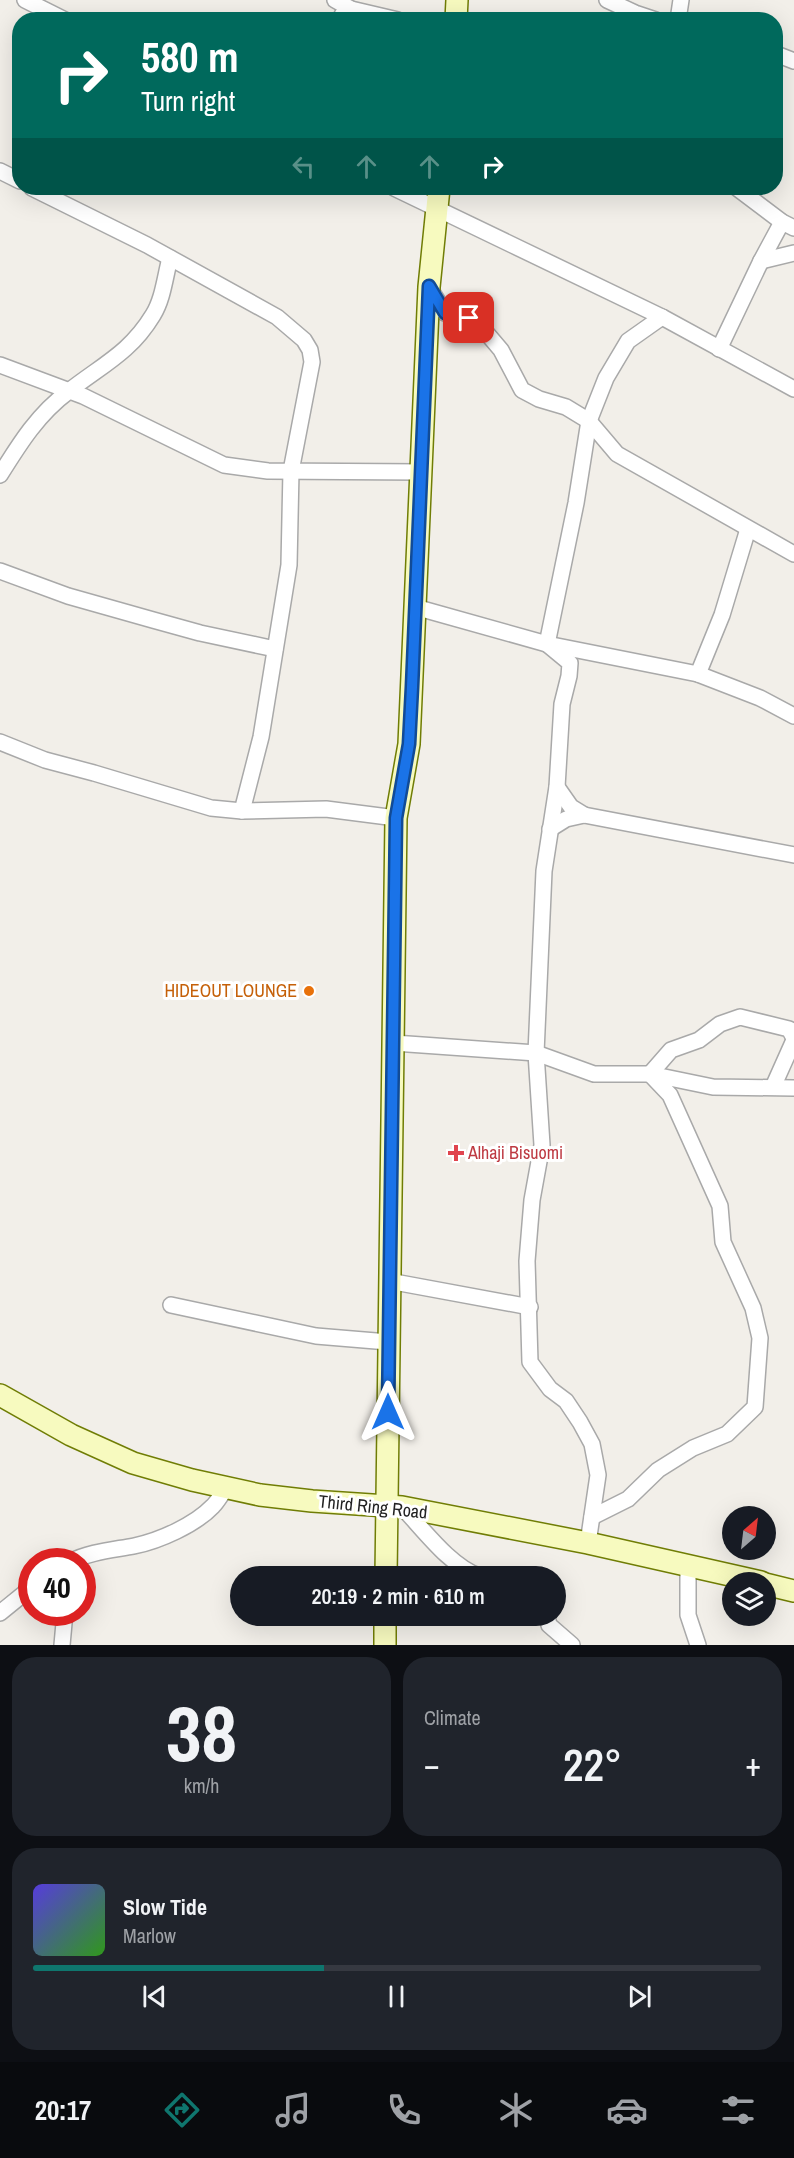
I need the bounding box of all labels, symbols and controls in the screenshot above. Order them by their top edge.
text: 580 m [141,29,239,85]
icon: right [42,36,120,114]
text: Turn right [141,83,235,119]
icon: left [287,150,320,183]
icon: ahead [350,150,383,183]
icon: ahead [413,150,446,183]
icon: right [476,150,509,183]
pin [443,292,494,343]
icon: arrive [452,301,485,334]
place label: HIDEOUT LOUNGE [164,978,297,1003]
marker: HIDEOUT LOUNGE [302,984,316,998]
place label: Alhaji Bisuomi [467,1140,563,1165]
marker: Alhaji Bisuomi [449,1146,463,1160]
position arrow [356,1380,420,1444]
street label: Third Ring Road [317,1488,429,1525]
north arrow [722,1506,776,1560]
map controls [722,1506,776,1626]
speed limit sign: 40 [18,1548,96,1626]
button: layers [722,1572,776,1626]
text: 20:19 · 2 min · 610 m [311,1581,485,1611]
text: 38 [166,1680,237,1785]
text: Climate [424,1704,481,1731]
text: 22° [563,1734,622,1795]
text: − [424,1742,440,1786]
text: + [745,1742,761,1786]
text: km/h [184,1772,219,1799]
text: Slow Tide [123,1892,207,1922]
text: Marlow [123,1922,176,1949]
icon: previous [138,1980,171,2013]
icon: pause [380,1980,413,2013]
icon: next [623,1980,656,2013]
icon: directions [161,2089,203,2131]
icon: music [272,2089,314,2131]
icon: phone [383,2089,425,2131]
icon: climate [495,2089,537,2131]
icon: car [606,2089,648,2131]
icon: filters [717,2089,759,2131]
text: 20:17 [35,2092,91,2128]

